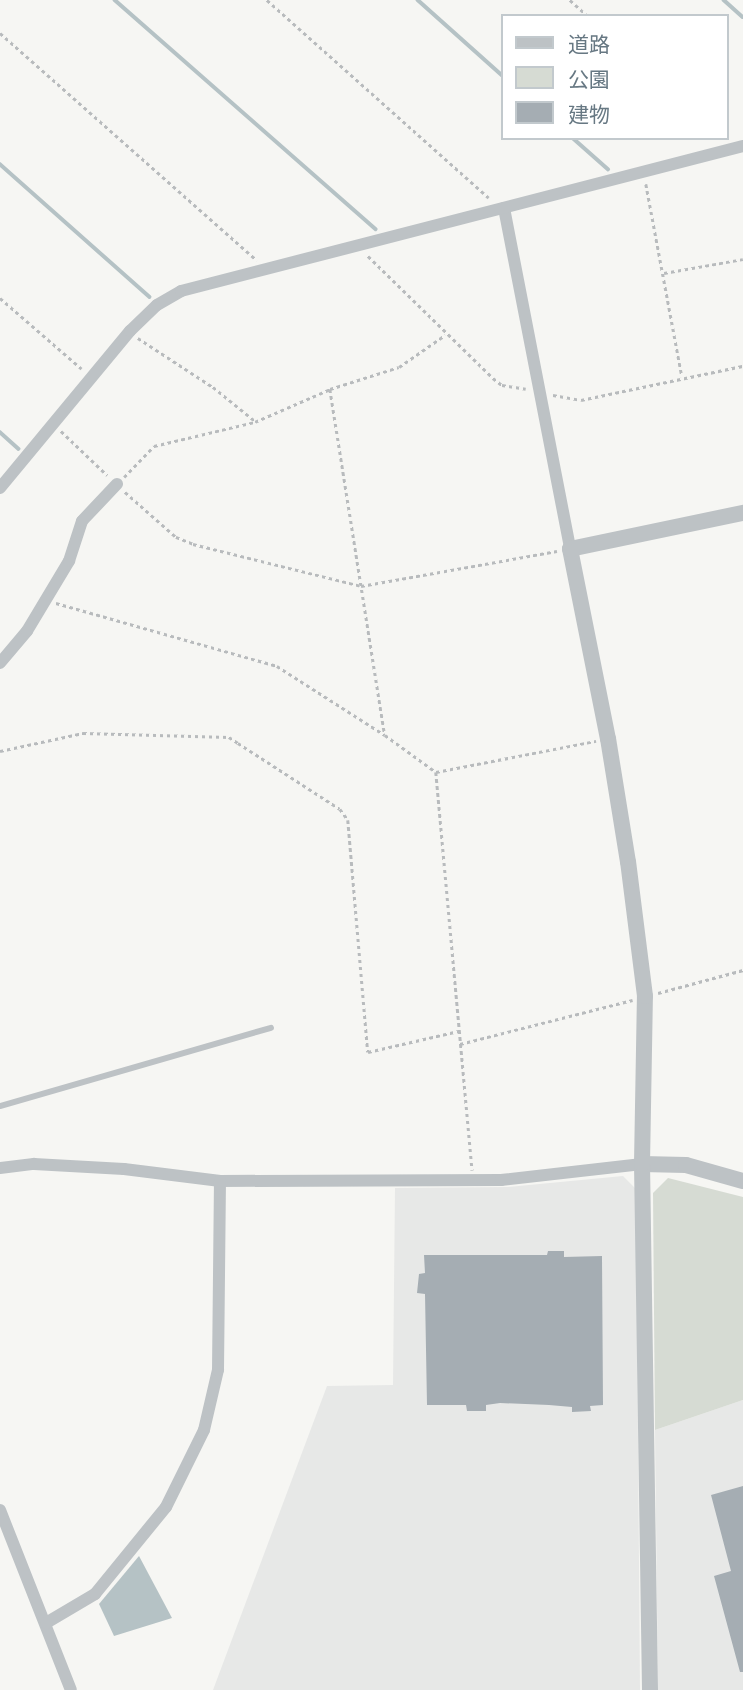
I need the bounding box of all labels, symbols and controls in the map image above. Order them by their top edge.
legend [502,14,729,140]
text: 道路 [568,31,610,58]
text: 公園 [568,66,610,93]
text: 建物 [568,101,610,128]

